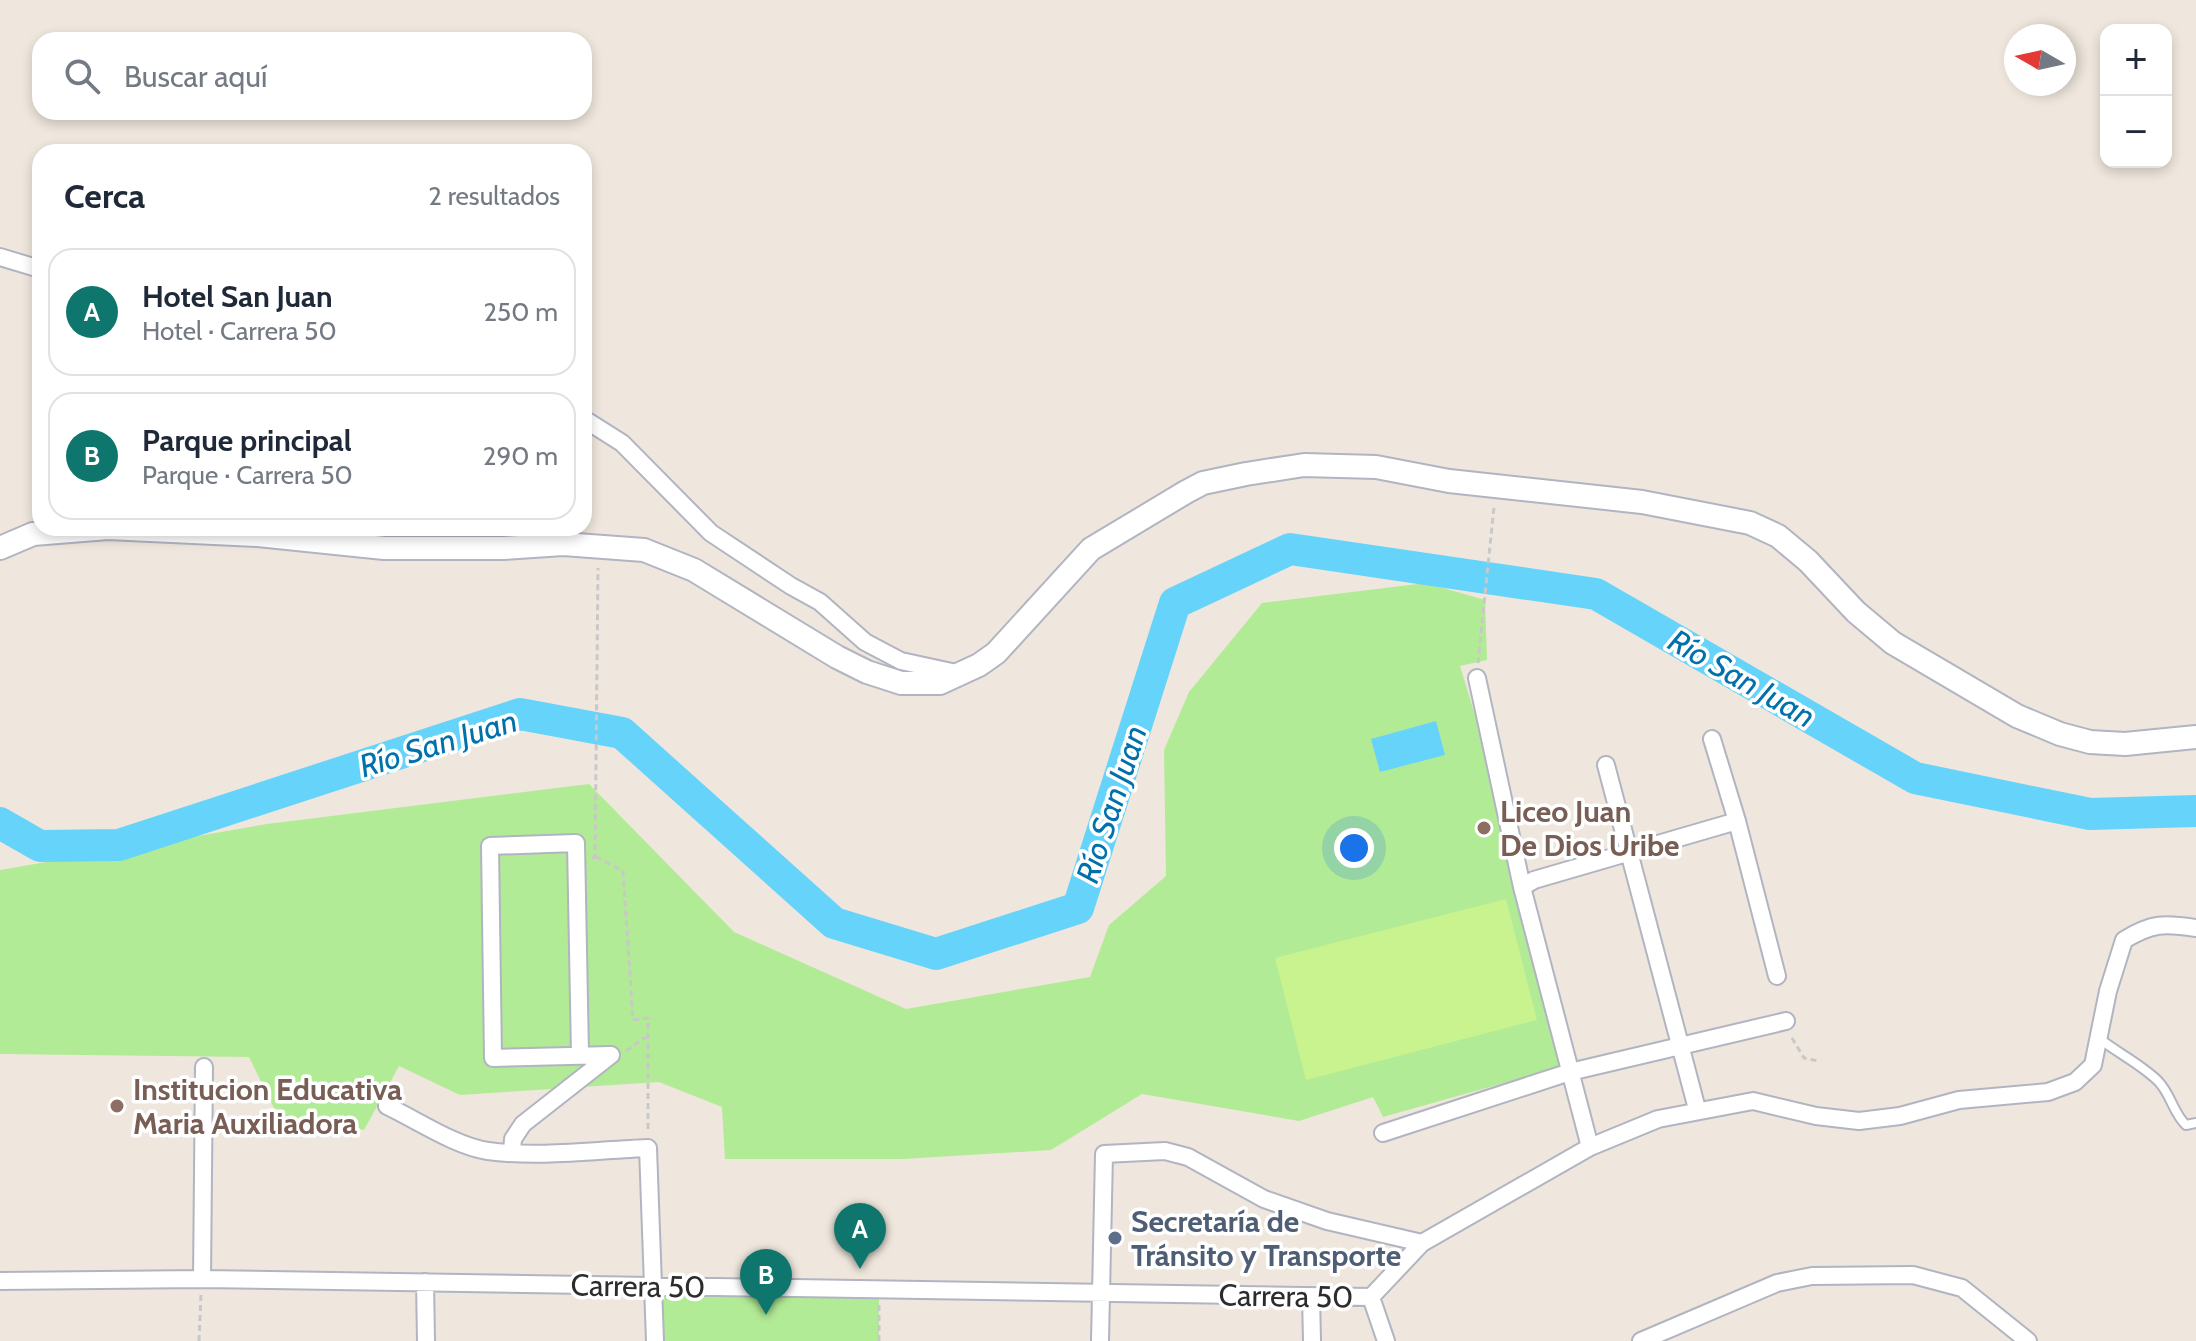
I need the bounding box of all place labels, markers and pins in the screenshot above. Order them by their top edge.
place label: Liceo Juan De Dios Uribe [1500,793,1679,864]
marker: Liceo Juan De Dios Uribe [1475,819,1493,837]
place label: Institucion Educativa Maria Auxiliadora [133,1071,402,1142]
marker: Institucion Educativa Maria Auxiliadora [108,1097,126,1115]
pin: A [834,1203,886,1269]
place label: Secretaría de Tránsito y Transporte [1131,1203,1401,1274]
marker: Secretaría de Tránsito y Transporte [1106,1229,1124,1247]
pin: B [740,1249,792,1315]

